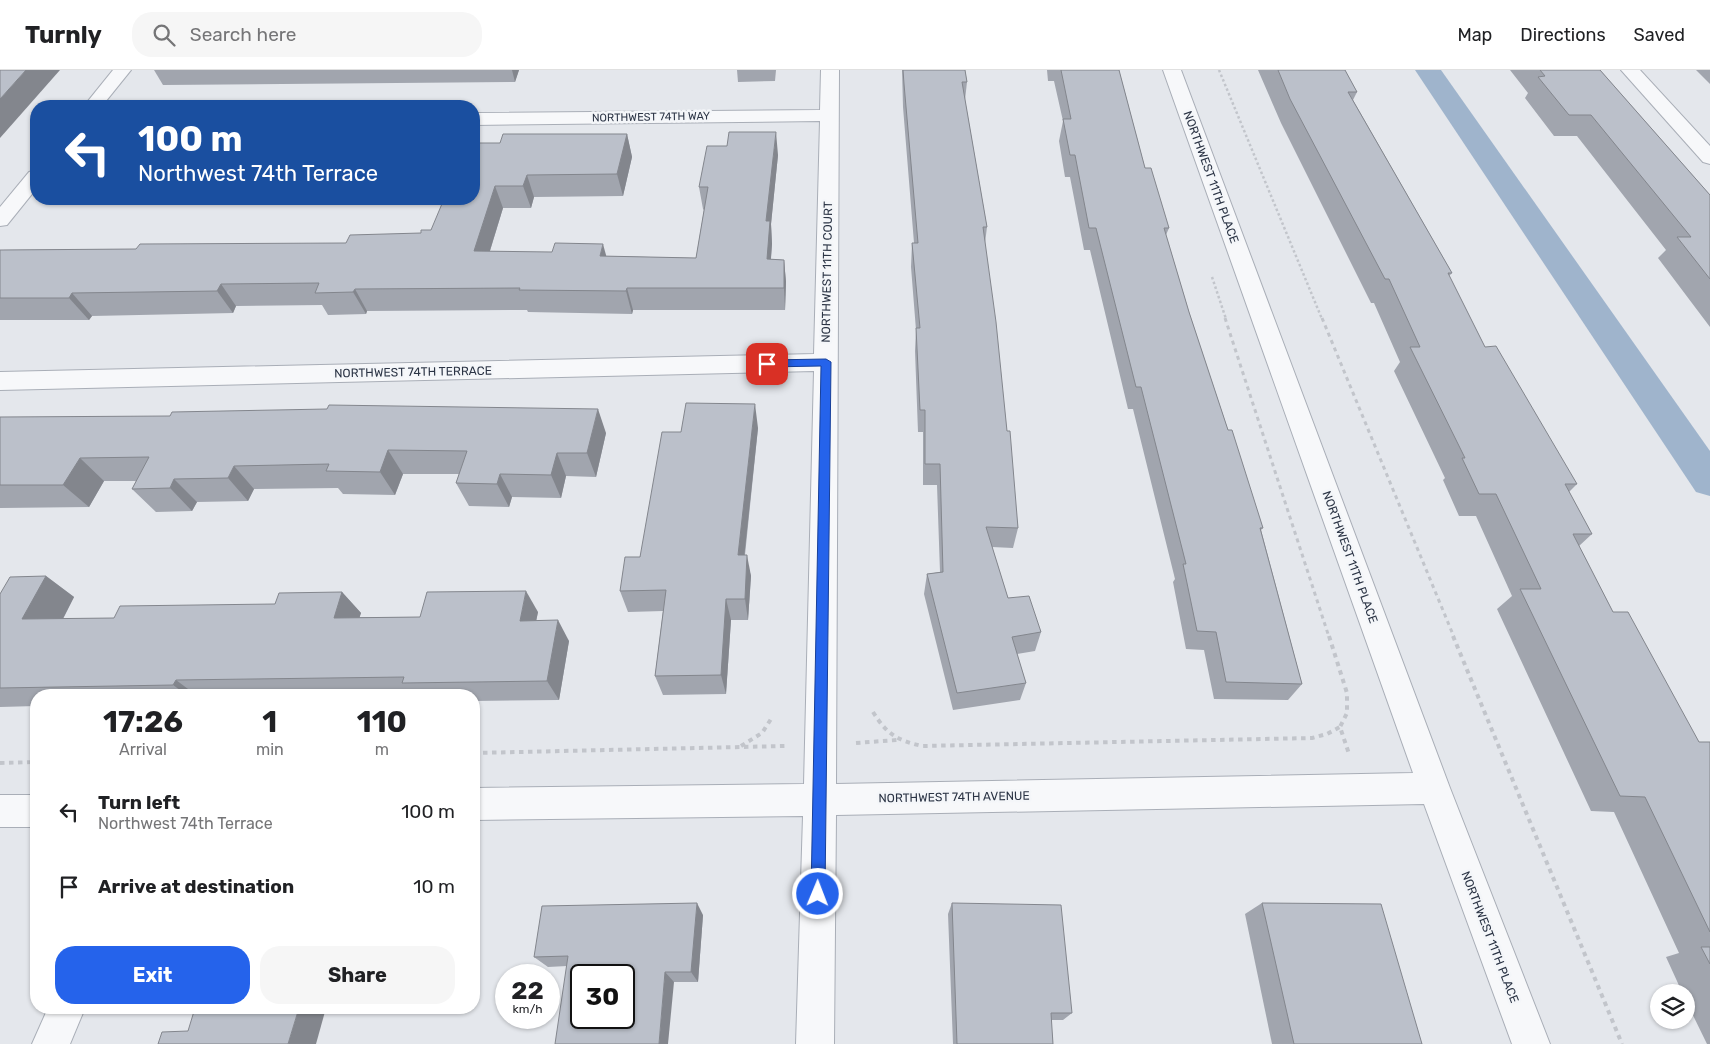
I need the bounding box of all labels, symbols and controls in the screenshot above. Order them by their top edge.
search box [132,12,482,57]
text: Turnly [25,21,102,49]
icon: search [150,21,178,49]
text: Search here [190,23,296,46]
text: Map [1457,24,1492,46]
text: Directions [1520,24,1606,46]
text: Saved [1634,24,1685,46]
street label: NORTHWEST 74TH WAY [592,109,710,125]
street label: NORTHWEST 11TH PLACE [1180,109,1242,245]
text: 100 m [138,118,243,160]
icon: left [55,120,120,185]
text: Northwest 74th Terrace [138,160,378,187]
street label: NORTHWEST 11TH COURT [819,201,835,343]
pin [746,343,788,385]
icon: arrive [753,350,781,378]
street label: NORTHWEST 74TH TERRACE [334,364,492,380]
street label: NORTHWEST 11TH PLACE [1319,489,1381,625]
text: 17:26 [103,704,183,740]
text: 1 [262,704,277,740]
text: 110 [357,704,407,740]
text: Arrival [119,740,167,759]
text: min [256,740,284,759]
text: m [375,740,389,759]
street label: NORTHWEST 74TH AVENUE [878,789,1030,805]
text: Turn left [98,791,180,814]
icon: left [55,798,83,826]
text: 100 m [401,800,455,823]
text: Northwest 74th Terrace [98,814,273,833]
position arrow [791,867,843,919]
street label: NORTHWEST 11TH PLACE [1458,869,1522,1005]
icon: arrive [55,873,83,901]
text: Arrive at destination [98,875,294,898]
text: 10 m [413,875,455,898]
button: Exit [55,946,250,1004]
button: Share [260,946,455,1004]
speed limit sign: 30 [570,964,635,1029]
text: 22 [511,976,544,1005]
map controls [1650,984,1695,1029]
button: layers [1650,984,1695,1029]
text: km/h [513,1002,542,1016]

